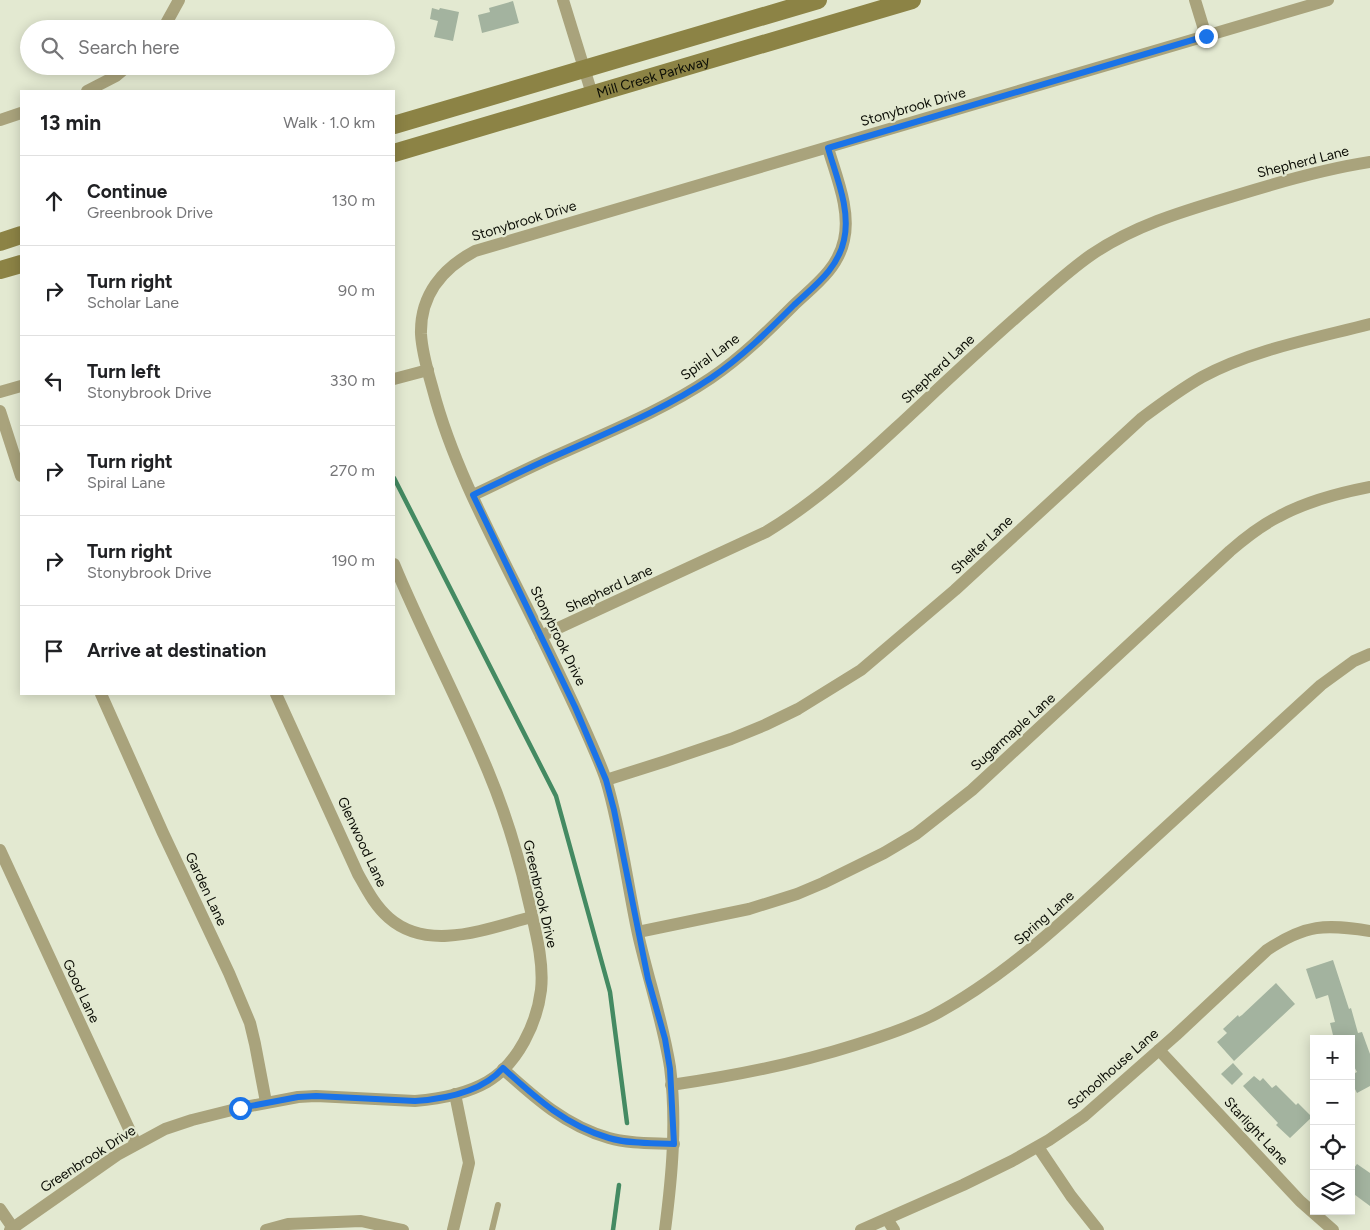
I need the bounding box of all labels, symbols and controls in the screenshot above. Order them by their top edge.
search box [20,20,395,75]
route end [1195,25,1218,48]
icon: search [38,34,66,62]
text: Search here [78,36,180,59]
street label: Mill Creek Parkway [594,52,712,101]
street label: Stonybrook Drive [858,84,968,130]
text: 13 min [40,110,101,135]
text: Walk · 1.0 km [283,113,375,132]
street label: Shepherd Lane [1255,142,1351,182]
text: Continue [87,180,167,203]
icon: ahead [40,187,68,215]
text: 130 m [332,191,375,210]
street label: Stonybrook Drive [469,197,579,245]
text: Greenbrook Drive [87,203,213,222]
text: Turn right [87,270,173,293]
icon: right [40,277,68,305]
text: 90 m [338,281,375,300]
text: Scholar Lane [87,293,179,312]
street label: Spiral Lane [677,330,743,384]
street label: Shepherd Lane [898,330,978,407]
text: Turn left [87,360,161,383]
icon: left [40,367,68,395]
text: 330 m [330,371,375,390]
text: Stonybrook Drive [87,383,211,402]
text: Turn right [87,450,173,473]
icon: right [40,457,68,485]
text: 270 m [330,461,375,480]
text: Spiral Lane [87,473,165,492]
street label: Shelter Lane [948,512,1017,578]
text: Turn right [87,540,173,563]
icon: right [40,547,68,575]
text: 190 m [332,551,375,570]
street label: Shepherd Lane [563,561,656,617]
text: Stonybrook Drive [87,563,211,582]
street label: Stonybrook Drive [527,583,590,689]
icon: arrive [40,637,68,665]
text: Arrive at destination [87,639,266,662]
street label: Sugarmaple Lane [967,689,1059,774]
street label: Glenwood Lane [334,794,390,890]
street label: Greenbrook Drive [519,838,561,950]
street label: Garden Lane [181,849,231,929]
street label: Spring Lane [1010,887,1078,949]
street label: Good Lane [59,956,103,1026]
street label: Schoolhouse Lane [1064,1025,1162,1113]
map controls [1310,1035,1355,1215]
button: + [1310,1035,1355,1080]
button: − [1310,1080,1355,1125]
street label: Starlight Lane [1220,1093,1292,1169]
route start [229,1097,252,1120]
street label: Greenbrook Drive [37,1122,139,1196]
button: locate [1310,1125,1355,1170]
button: layers [1310,1170,1355,1215]

